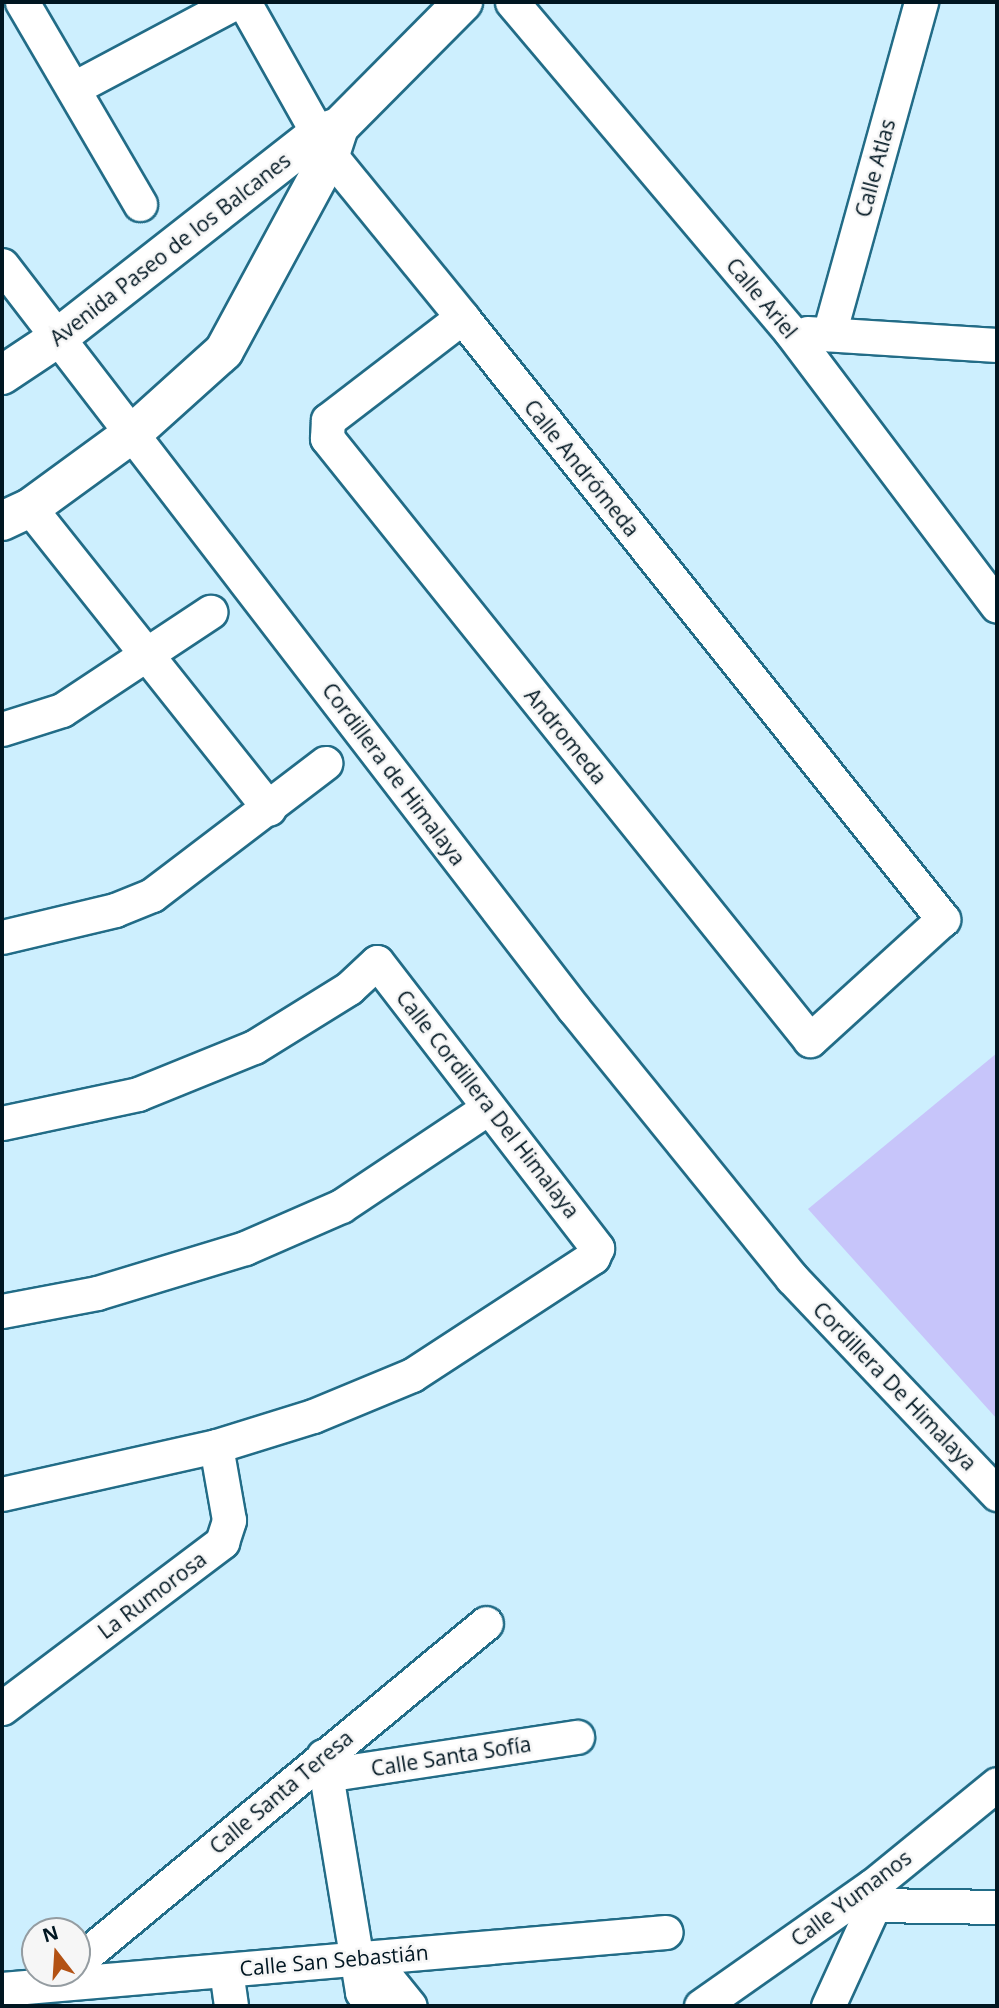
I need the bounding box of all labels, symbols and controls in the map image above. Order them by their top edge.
street label: Calle Atlas [850,116,900,220]
street label: Avenida Paseo de los Balcanes [45,147,295,351]
street label: Calle Ariel [721,253,803,343]
street label: Calle Andrómeda [519,395,645,541]
street label: Cordillera de Himalaya [317,678,471,870]
street label: Andromeda [520,683,612,789]
street label: Calle Cordillera Del Himalaya [391,985,585,1223]
street label: Cordillera De Himalaya [808,1297,982,1475]
street label: La Rumorosa [93,1546,211,1644]
street label: Calle Santa Teresa [204,1725,358,1859]
street label: Calle Santa Sofía [369,1731,533,1781]
street label: Calle Yumanos [786,1845,916,1951]
north arrow [21,1917,91,1987]
text: N [39,1919,62,1949]
street label: Calle San Sebastián [239,1939,429,1981]

